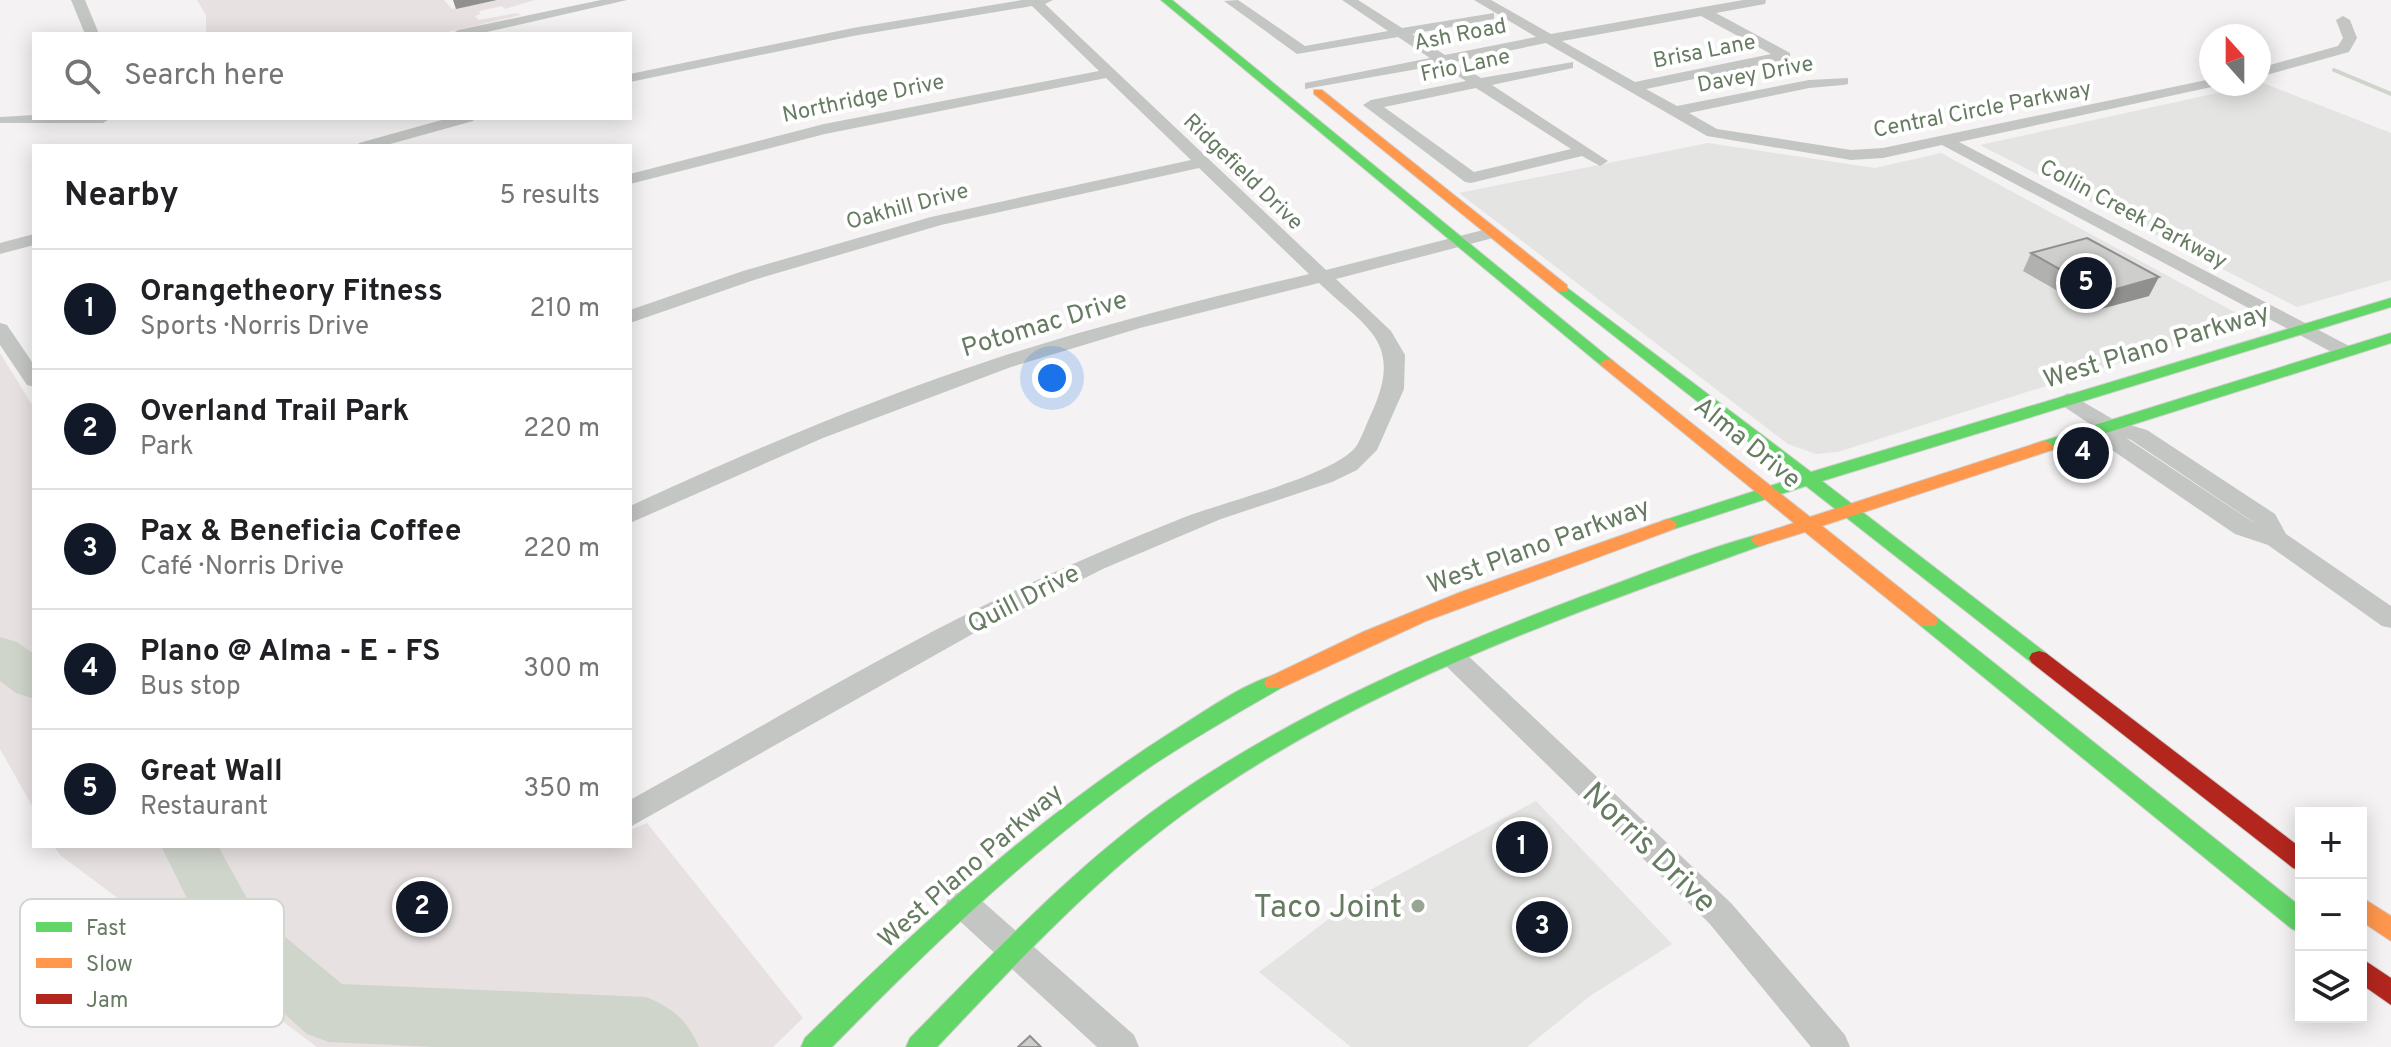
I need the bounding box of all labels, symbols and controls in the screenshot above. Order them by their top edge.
street label: Ash Road [1412,13,1509,58]
north arrow [2199,24,2271,96]
street label: Brisa Lane [1651,29,1758,76]
search box [32,32,632,120]
street label: Frio Lane [1418,44,1513,89]
street label: Davey Drive [1695,51,1816,100]
icon: search [60,54,104,98]
text: Search here [124,58,284,95]
street label: Northridge Drive [780,69,947,130]
street label: Central Circle Parkway [1871,76,2094,145]
street label: Ridgefield Drive [1177,109,1308,237]
street label: Collin Creek Parkway [2035,154,2231,276]
text: Nearby [64,175,179,218]
street label: Oakhill Drive [843,178,972,237]
text: 5 results [499,180,600,213]
pin: 5 [2060,253,2112,313]
text: Orangetheory Fitness [140,274,443,311]
street label: Potomac Drive [958,285,1132,366]
text: 1 [85,293,95,326]
text: 210 m [530,293,600,326]
street label: West Plano Parkway [2040,297,2274,397]
text: Sports · Norris Drive [140,311,369,344]
your location [1032,358,1072,398]
street label: Alma Drive [1686,391,1807,497]
text: Overland Trail Park [140,394,409,431]
text: 2 [82,413,98,446]
text: 220 m [523,413,600,446]
pin: 4 [2057,423,2109,483]
text: Park [140,431,194,464]
street label: West Plano Parkway [1423,492,1655,603]
text: Pax & Beneficia Coffee [140,514,461,551]
text: 3 [82,533,98,566]
text: 220 m [523,533,600,566]
text: Café · Norris Drive [140,551,344,584]
street label: Quill Drive [962,558,1086,643]
text: Plano @ Alma - E - FS [140,634,440,671]
text: 4 [82,653,98,686]
text: 300 m [523,653,600,686]
text: Bus stop [140,671,241,704]
text: Great Wall [140,754,283,791]
text: 5 [82,773,98,806]
text: 350 m [523,773,600,806]
street label: Norris Drive [1572,775,1723,923]
street label: West Plano Parkway [872,777,1071,956]
text: Restaurant [140,791,268,824]
map controls [2295,807,2367,1023]
button: + [2295,807,2367,879]
pin: 1 [1496,817,1548,877]
pin: 2 [396,877,448,937]
button: − [2295,879,2367,951]
place label: Taco Joint [1253,889,1402,929]
marker: Taco Joint [1409,897,1427,915]
pin: 3 [1516,897,1568,957]
legend [20,899,284,1027]
text: Fast [86,916,127,943]
button: layers [2295,951,2367,1023]
text: Slow [86,952,133,979]
text: Jam [86,988,129,1015]

